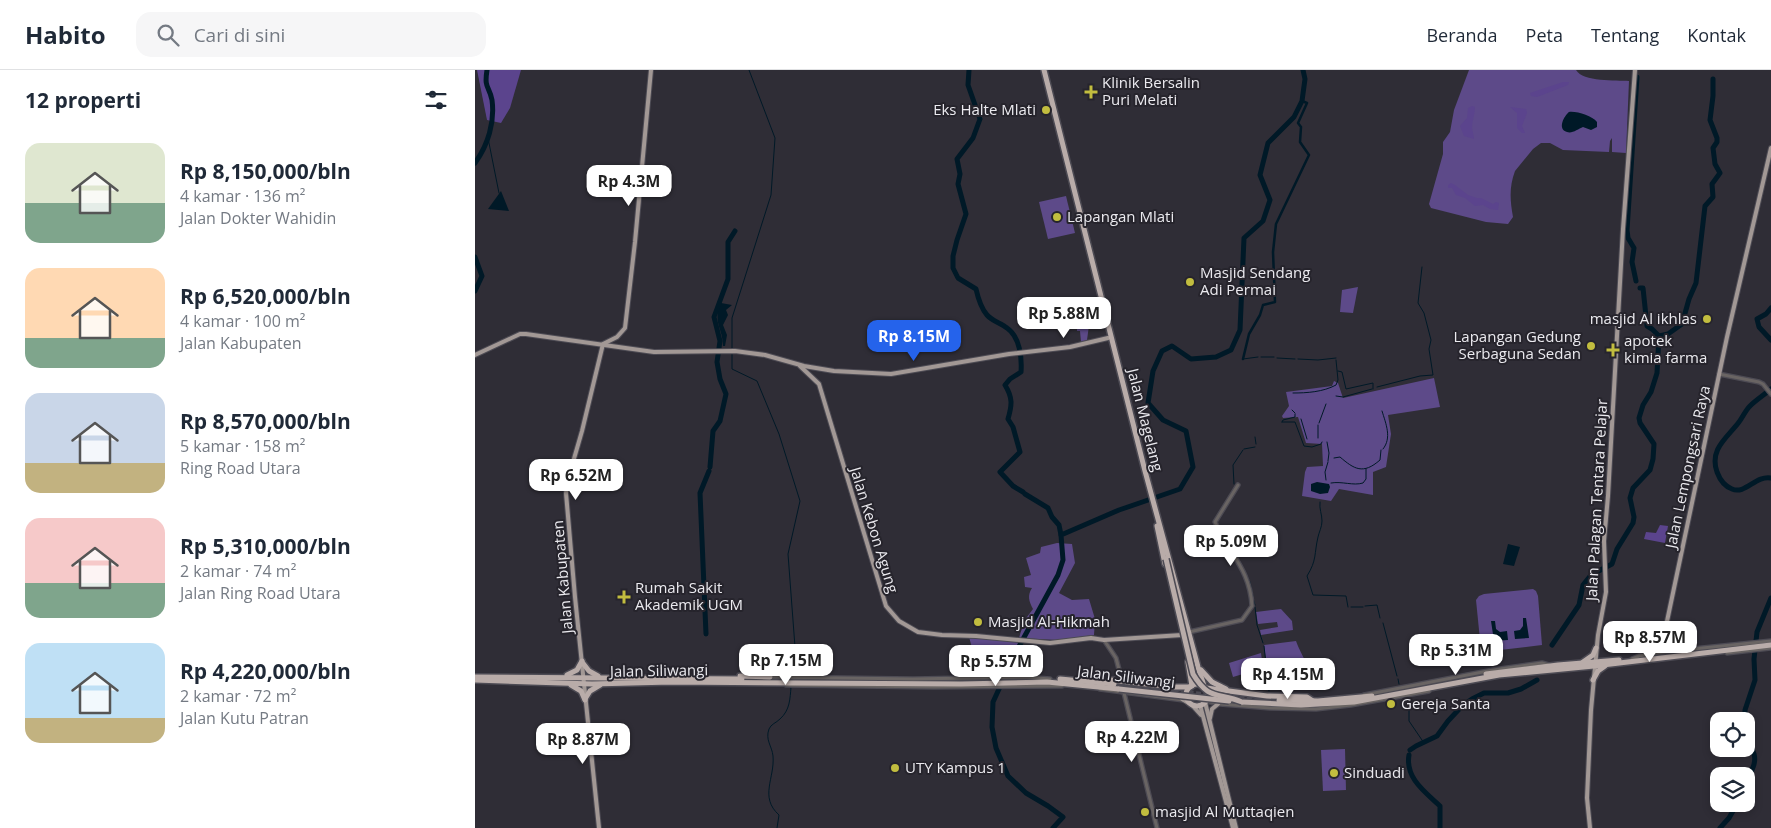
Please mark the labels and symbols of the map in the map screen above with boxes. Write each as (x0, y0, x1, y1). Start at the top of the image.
place label: Klinik Bersalin Puri Melati (1102, 72, 1200, 109)
marker: Klinik Bersalin Puri Melati (1084, 85, 1098, 99)
place label: Eks Halte Mlati (933, 99, 1036, 119)
marker: Eks Halte Mlati (1040, 104, 1052, 116)
pin: Rp 4.3M (583, 164, 675, 207)
place label: Lapangan Mlati (1067, 206, 1174, 226)
marker: Lapangan Mlati (1051, 211, 1063, 223)
place label: Masjid Sendang Adi Permai (1200, 262, 1310, 299)
marker: Masjid Sendang Adi Permai (1184, 276, 1196, 288)
pin: Rp 5.88M (1012, 296, 1116, 339)
place label: masjid Al ikhlas (1590, 308, 1697, 328)
marker: masjid Al ikhlas (1701, 313, 1713, 325)
pin: Rp 8.15M (862, 320, 966, 362)
place label: Lapangan Gedung Serbaguna Sedan (1454, 326, 1581, 363)
place label: apotek kimia farma (1624, 330, 1707, 367)
marker: Lapangan Gedung Serbaguna Sedan (1585, 340, 1597, 352)
marker: apotek kimia farma (1606, 343, 1620, 357)
street label: Jalan Magelang (1123, 364, 1168, 473)
street label: Jalan Lempongsari Raya (1660, 384, 1714, 552)
street label: Jalan Palagan Tentara Pelajar (1581, 398, 1611, 604)
pin: Rp 6.52M (524, 458, 628, 501)
street label: Jalan Kebon Agung (846, 462, 904, 595)
street label: Jalan Kabupaten (547, 519, 577, 637)
pin: Rp 5.09M (1179, 524, 1283, 567)
place label: Rumah Sakit Akademik UGM (635, 577, 743, 614)
marker: Rumah Sakit Akademik UGM (617, 590, 631, 604)
place label: Masjid Al-Hikmah (988, 611, 1110, 631)
marker: Masjid Al-Hikmah (972, 616, 984, 628)
pin: Rp 8.57M (1598, 620, 1702, 663)
pin: Rp 5.31M (1404, 634, 1508, 676)
pin: Rp 7.15M (734, 644, 838, 686)
pin: Rp 5.57M (944, 644, 1048, 687)
pin: Rp 4.15M (1236, 658, 1340, 700)
street label: Jalan Siliwangi (608, 659, 708, 681)
street label: Jalan Siliwangi (1074, 660, 1176, 692)
place label: Gereja Santa (1401, 693, 1490, 713)
marker: Gereja Santa (1385, 698, 1397, 710)
pin: Rp 4.22M (1080, 720, 1184, 763)
pin: Rp 8.87M (531, 722, 635, 765)
place label: UTY Kampus 1 (905, 757, 1006, 777)
marker: UTY Kampus 1 (889, 762, 901, 774)
place label: Sinduadi (1344, 762, 1405, 782)
marker: Sinduadi (1328, 767, 1340, 779)
place label: masjid Al Muttaqien (1155, 801, 1295, 821)
marker: masjid Al Muttaqien (1139, 806, 1151, 818)

